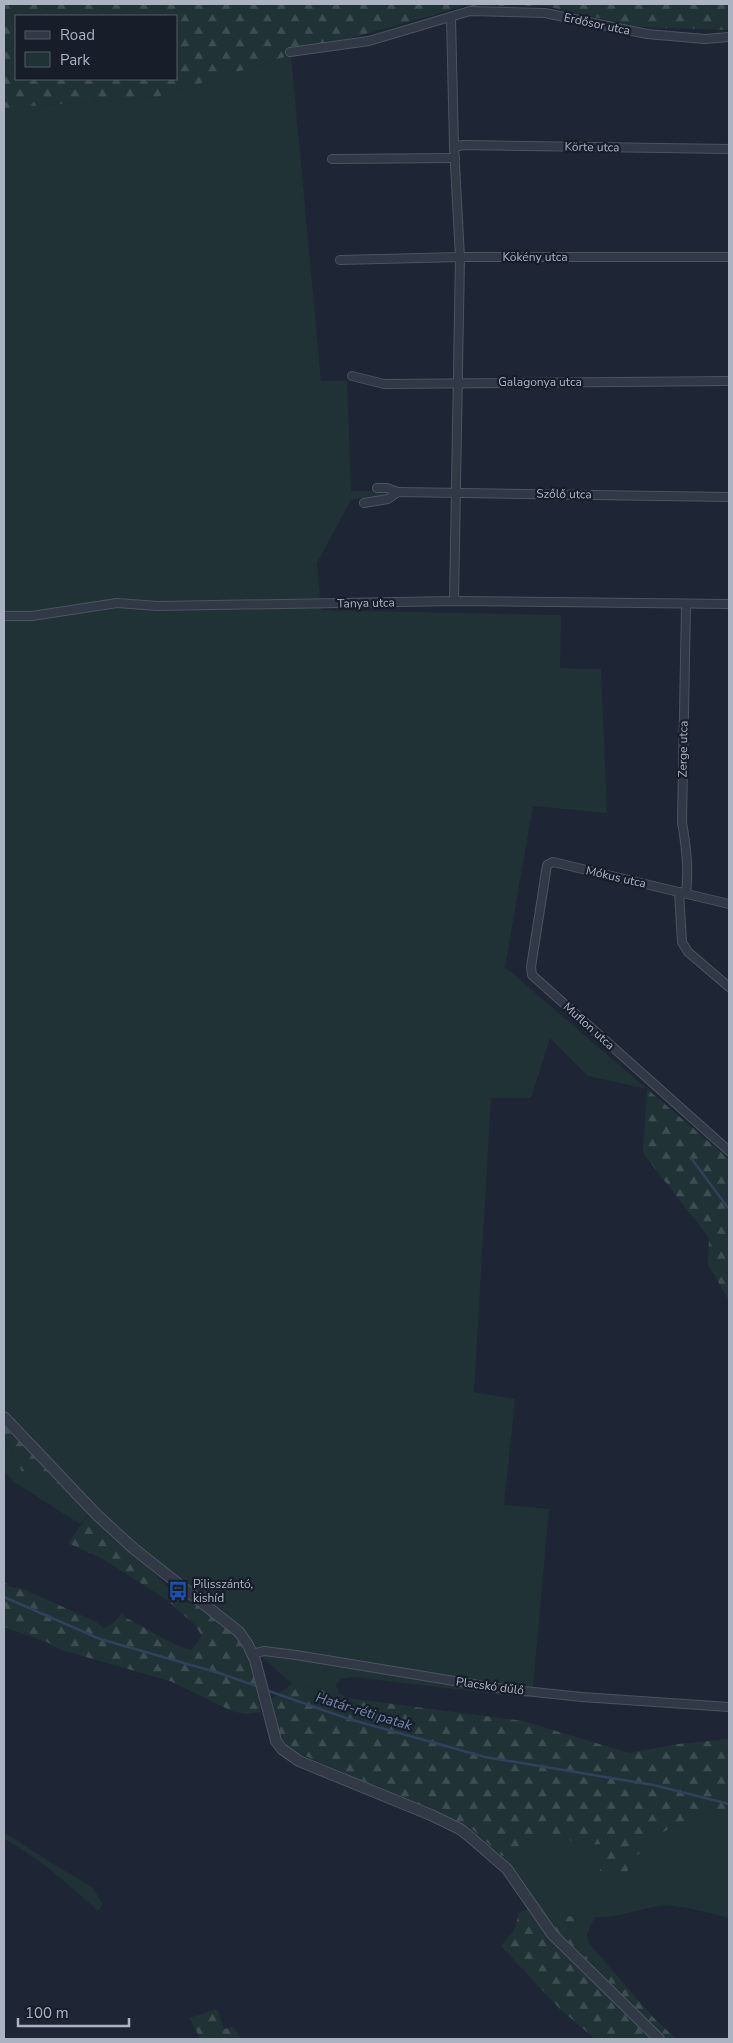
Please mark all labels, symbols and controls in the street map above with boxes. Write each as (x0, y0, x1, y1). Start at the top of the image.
street label: Erdősor utca (562, 9, 632, 39)
legend (15, 15, 178, 80)
text: Road (60, 25, 95, 45)
text: Park (60, 50, 90, 70)
street label: Körte utca (564, 139, 620, 155)
street label: Kökény utca (502, 249, 568, 265)
street label: Galagonya utca (498, 374, 582, 390)
street label: Szőlő utca (536, 486, 592, 502)
street label: Tanya utca (337, 594, 395, 612)
street label: Zerge utca (675, 720, 691, 778)
street label: Mókus utca (584, 862, 648, 892)
street label: Muflon utca (560, 999, 618, 1053)
place label: Pilisszántó, kishíd (193, 1576, 253, 1606)
bus stop icon: Pilisszántó, kishíd (167, 1580, 189, 1602)
street label: Placskó dűlő (455, 1673, 525, 1699)
water label: Határ-réti patak (313, 1688, 415, 1735)
scale bar (18, 1996, 129, 2028)
text: 100 m (25, 2003, 69, 2023)

